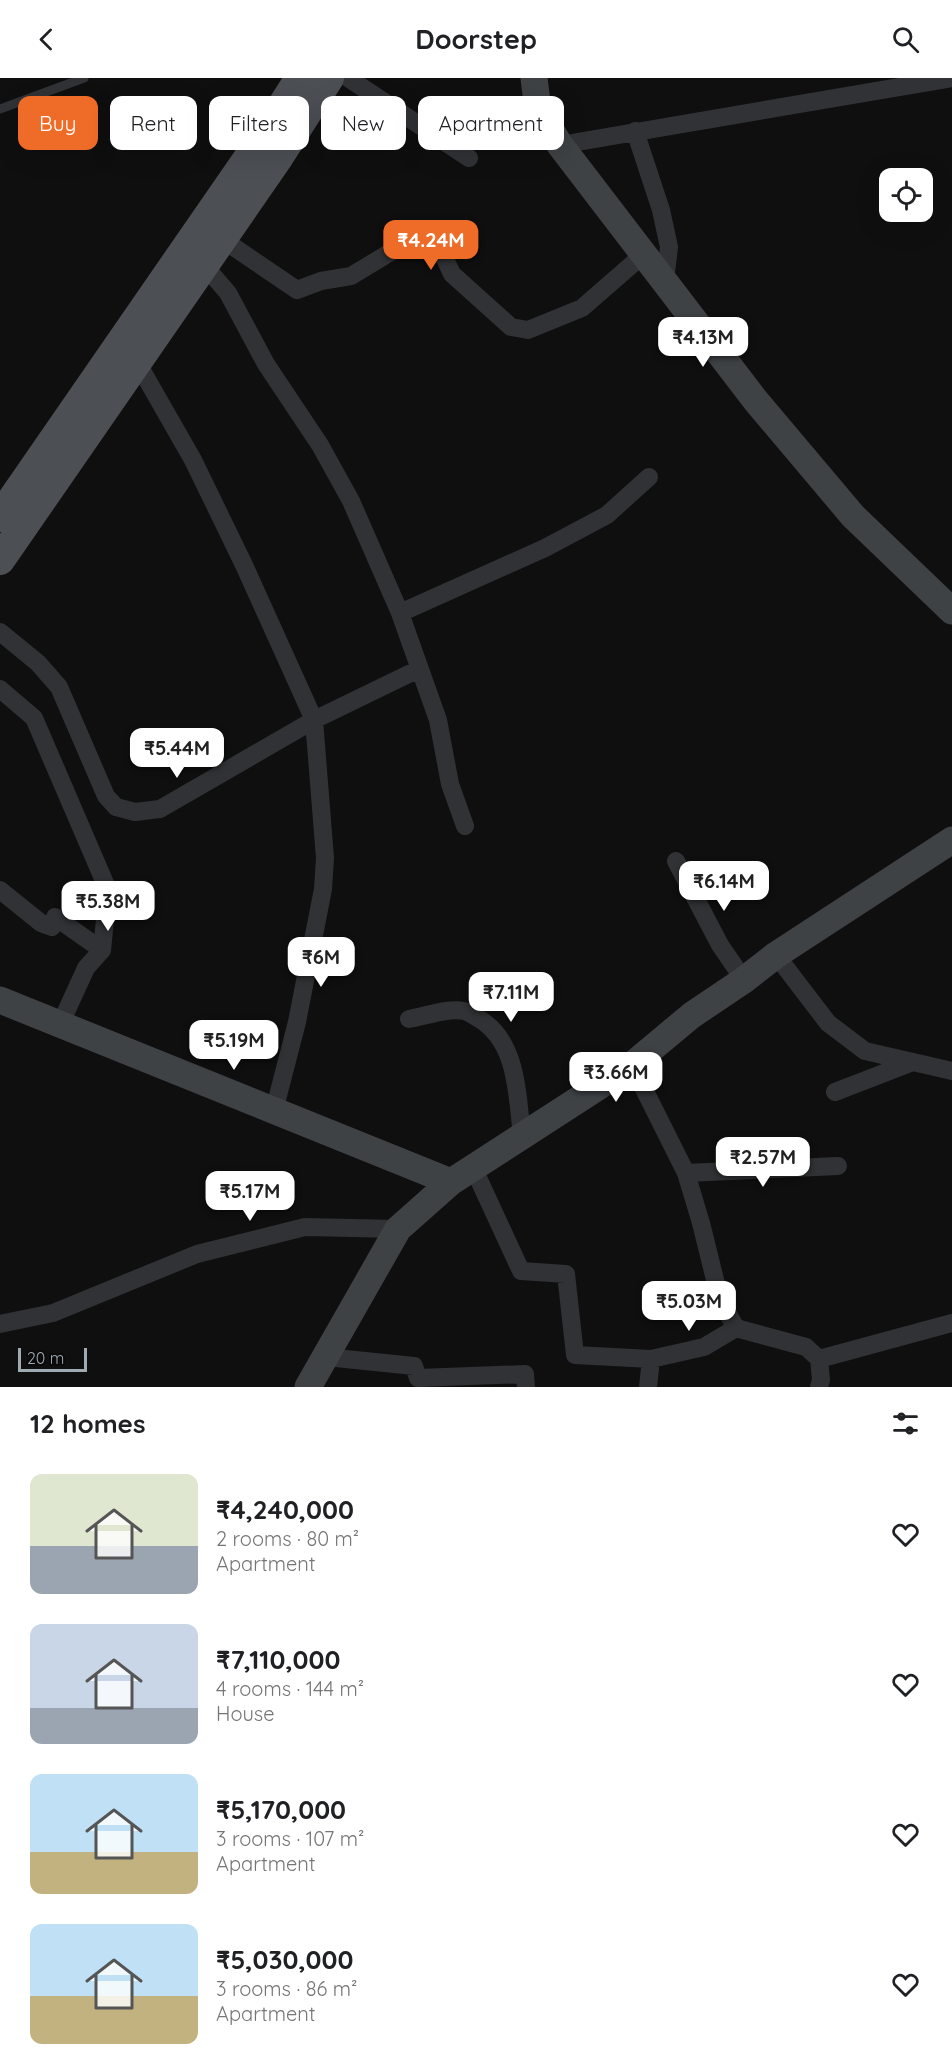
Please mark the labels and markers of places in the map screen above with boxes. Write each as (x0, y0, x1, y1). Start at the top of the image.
pin: ₹4.24M (382, 220, 480, 271)
pin: ₹4.13M (654, 317, 752, 368)
pin: ₹5.44M (128, 728, 226, 779)
pin: ₹6.14M (675, 861, 773, 912)
pin: ₹5.38M (59, 881, 157, 932)
pin: ₹6M (292, 937, 350, 988)
pin: ₹7.11M (462, 972, 560, 1023)
pin: ₹5.19M (185, 1020, 283, 1071)
pin: ₹3.66M (567, 1052, 665, 1103)
pin: ₹2.57M (714, 1137, 812, 1188)
pin: ₹5.17M (201, 1171, 299, 1222)
pin: ₹5.03M (640, 1281, 738, 1332)

